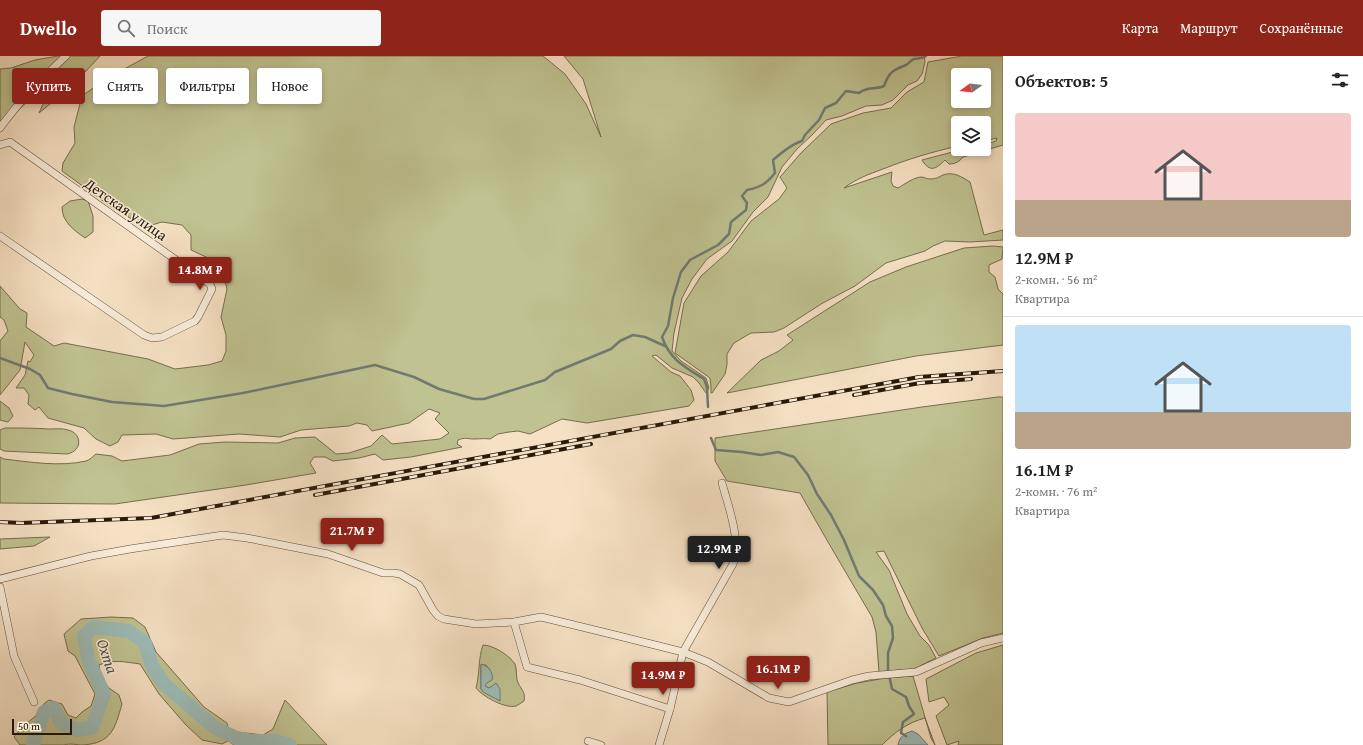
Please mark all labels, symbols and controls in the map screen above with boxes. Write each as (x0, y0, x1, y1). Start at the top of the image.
search box (101, 10, 381, 46)
text: Dwello (20, 14, 77, 42)
icon: search (115, 17, 137, 39)
text: Поиск (147, 18, 188, 39)
text: Карта (1122, 18, 1158, 38)
text: Маршрут (1180, 18, 1238, 38)
text: Сохранённые (1260, 18, 1343, 38)
chip: Купить (12, 68, 85, 104)
chip: Снять (93, 68, 158, 104)
chip: Фильтры (166, 68, 249, 104)
chip: Новое (257, 68, 322, 104)
north arrow (951, 68, 991, 108)
map controls (951, 68, 991, 156)
text: Объектов: 5 (1015, 68, 1108, 93)
icon: filters (1329, 69, 1351, 91)
button: layers (951, 116, 991, 156)
icon: home (1147, 139, 1219, 211)
street label: Детская улица (79, 172, 172, 246)
text: 12.9M ₽ (1015, 245, 1073, 270)
pin: 14.8M ₽ (163, 257, 237, 291)
text: 14.8M ₽ (178, 260, 222, 279)
text: 2-комн. · 56 m² (1015, 270, 1097, 289)
text: Квартира (1015, 289, 1070, 308)
icon: home (1147, 351, 1219, 423)
text: 16.1M ₽ (1015, 457, 1073, 482)
text: 2-комн. · 76 m² (1015, 482, 1097, 501)
text: Квартира (1015, 501, 1070, 520)
pin: 21.7M ₽ (315, 518, 389, 552)
text: 21.7M ₽ (330, 521, 374, 540)
pin: 12.9M ₽ (682, 536, 756, 570)
text: 12.9M ₽ (697, 539, 741, 558)
water label: Охта (91, 636, 125, 677)
pin: 16.1M ₽ (741, 656, 815, 690)
text: 16.1M ₽ (756, 659, 800, 678)
pin: 14.9M ₽ (626, 662, 700, 696)
text: 14.9M ₽ (641, 665, 685, 684)
scale bar (12, 717, 72, 736)
text: 50 m (18, 718, 40, 734)

